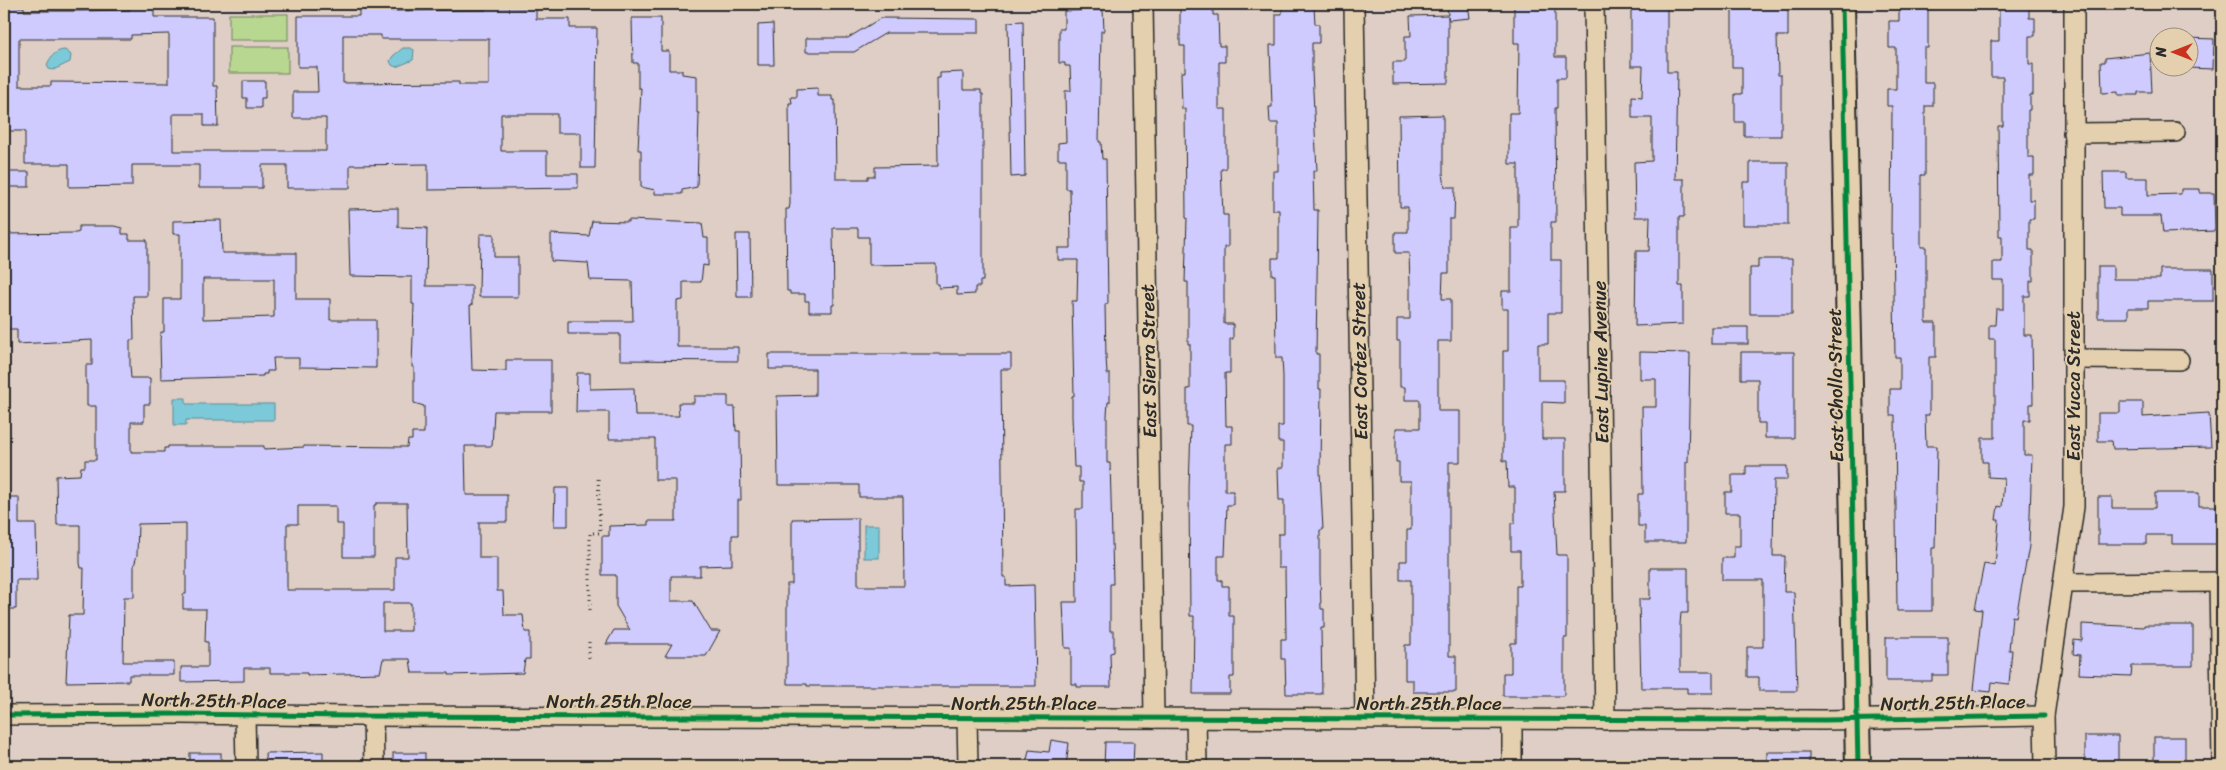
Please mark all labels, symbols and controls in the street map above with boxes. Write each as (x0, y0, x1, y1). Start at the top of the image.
north arrow (2148, 28, 2198, 78)
text: N (2149, 47, 2174, 58)
street label: East Lupine Avenue (1583, 280, 1618, 444)
street label: East Cortez Street (1342, 282, 1377, 440)
street label: East Sierra Street (1131, 284, 1166, 438)
street label: East Cholla Street (1818, 308, 1853, 462)
street label: East Yucca Street (2057, 311, 2090, 461)
street label: North 25th Place (141, 683, 287, 718)
street label: North 25th Place (546, 685, 692, 718)
street label: North 25th Place (1880, 685, 2026, 720)
street label: North 25th Place (951, 687, 1097, 720)
street label: North 25th Place (1356, 687, 1502, 720)

